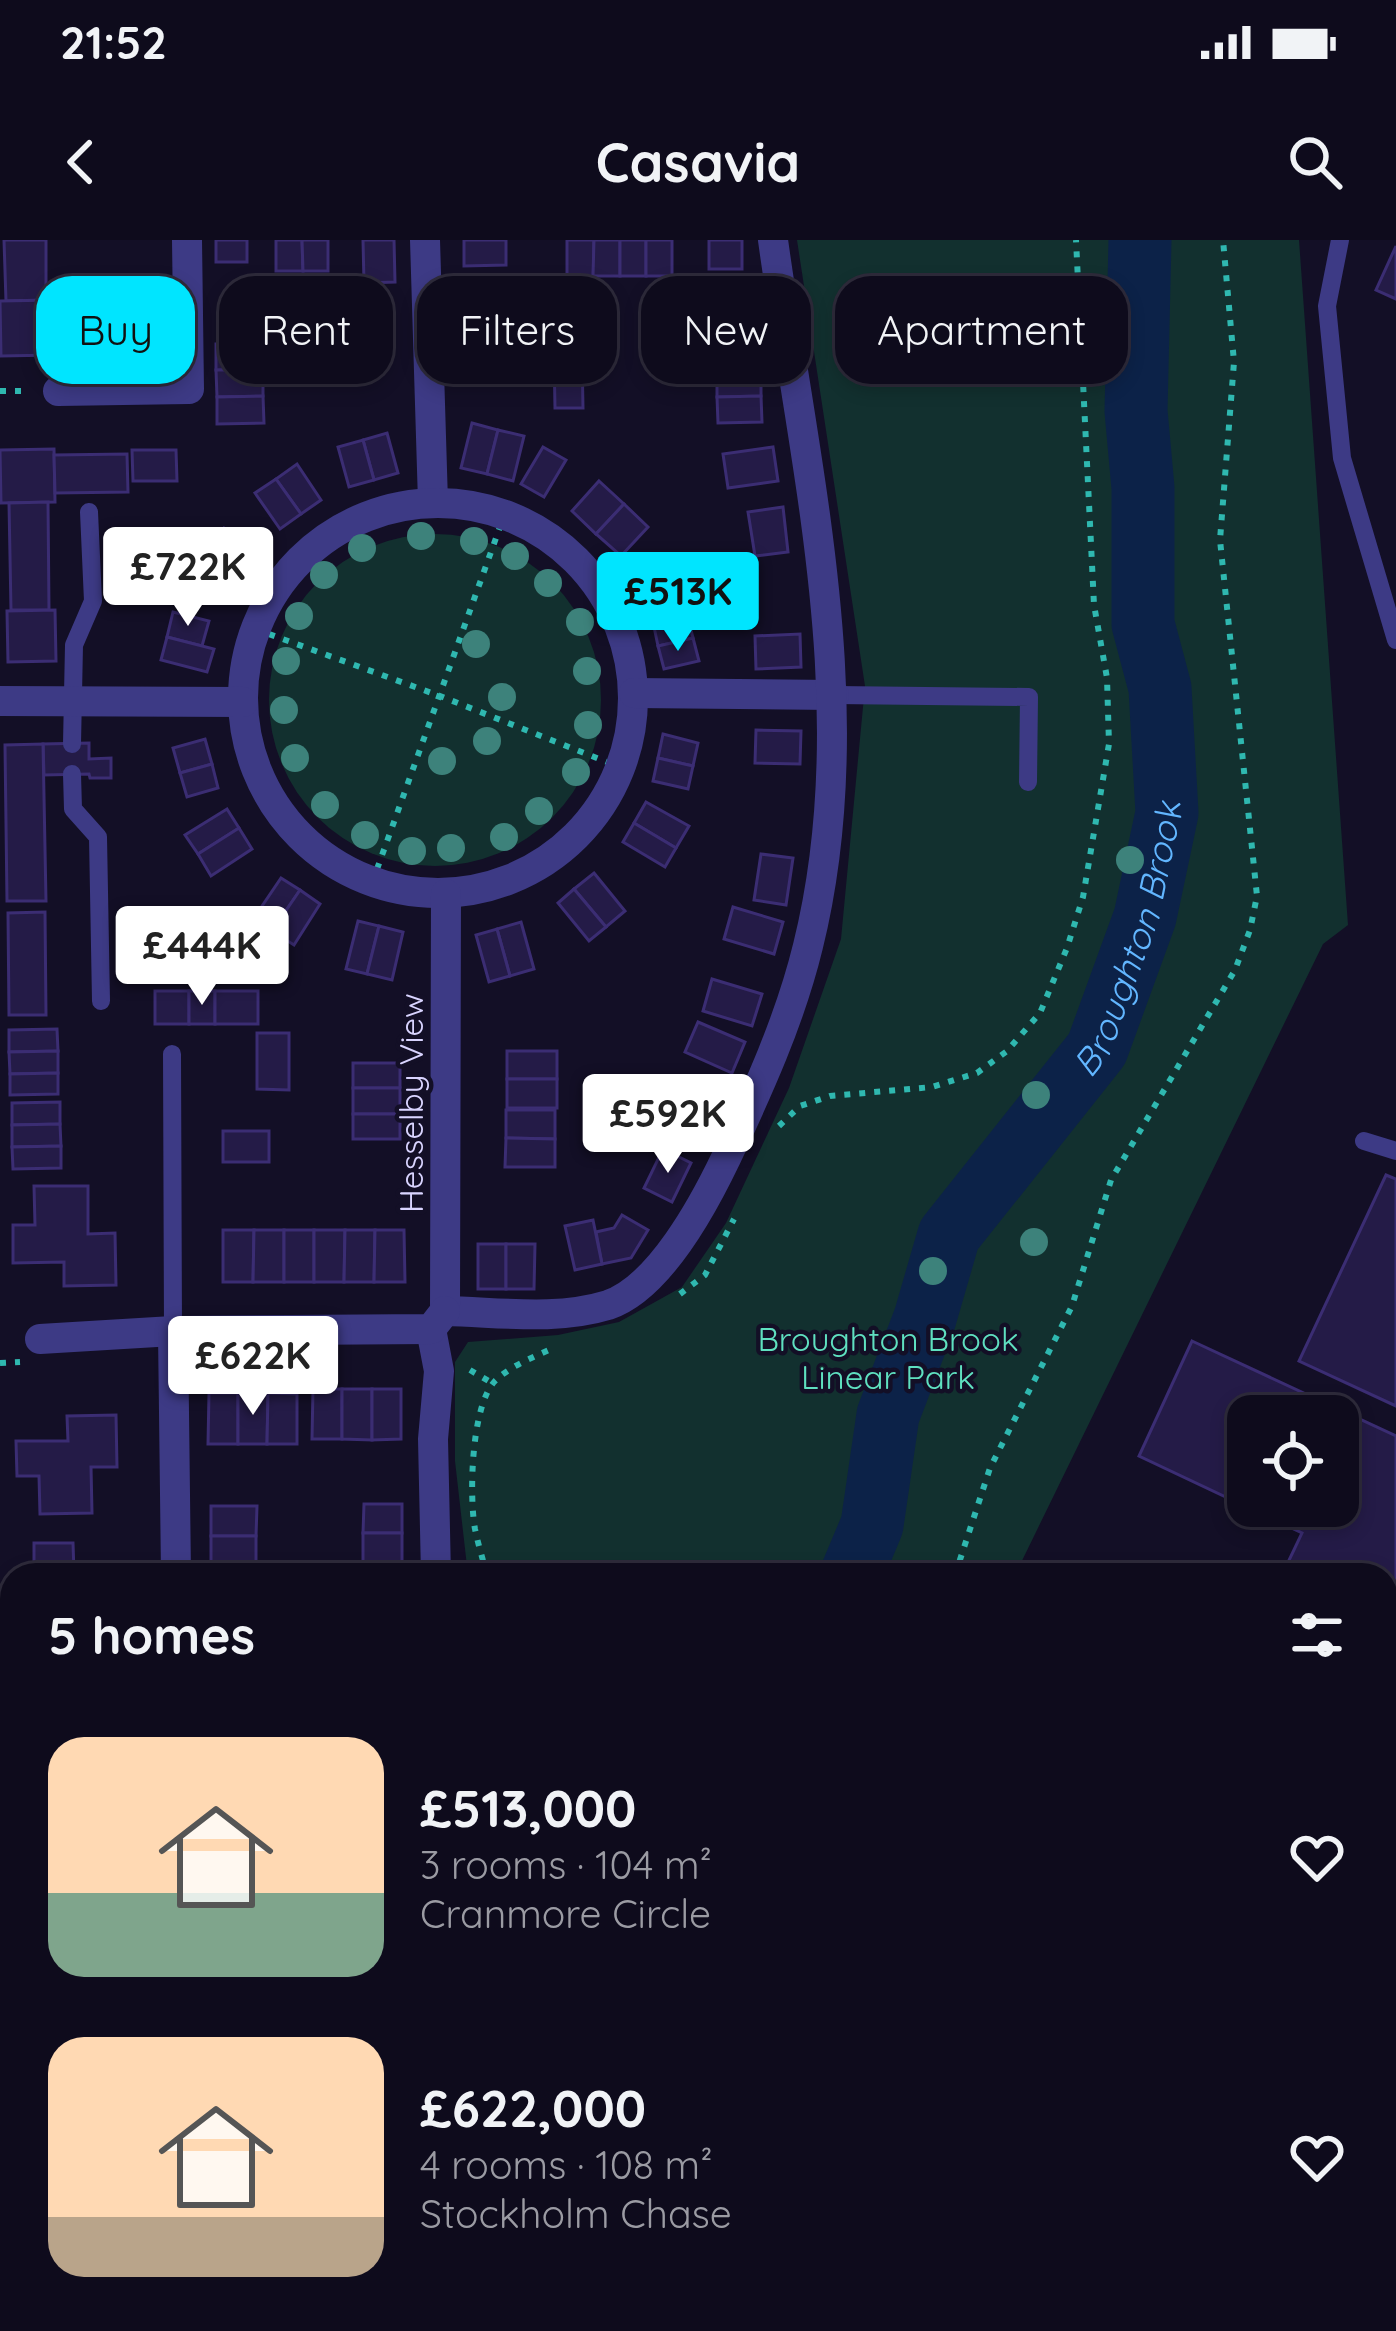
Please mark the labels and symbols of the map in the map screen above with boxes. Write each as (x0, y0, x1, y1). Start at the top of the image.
pin: £722K (104, 527, 272, 629)
pin: £513K (594, 552, 762, 654)
water label: Broughton Brook (1062, 799, 1190, 1085)
pin: £444K (118, 906, 286, 1008)
street label: Hesselby View (390, 993, 431, 1213)
pin: £592K (584, 1074, 752, 1176)
pin: £622K (169, 1316, 337, 1418)
park label: Broughton Brook Linear Park (757, 1318, 1019, 1397)

